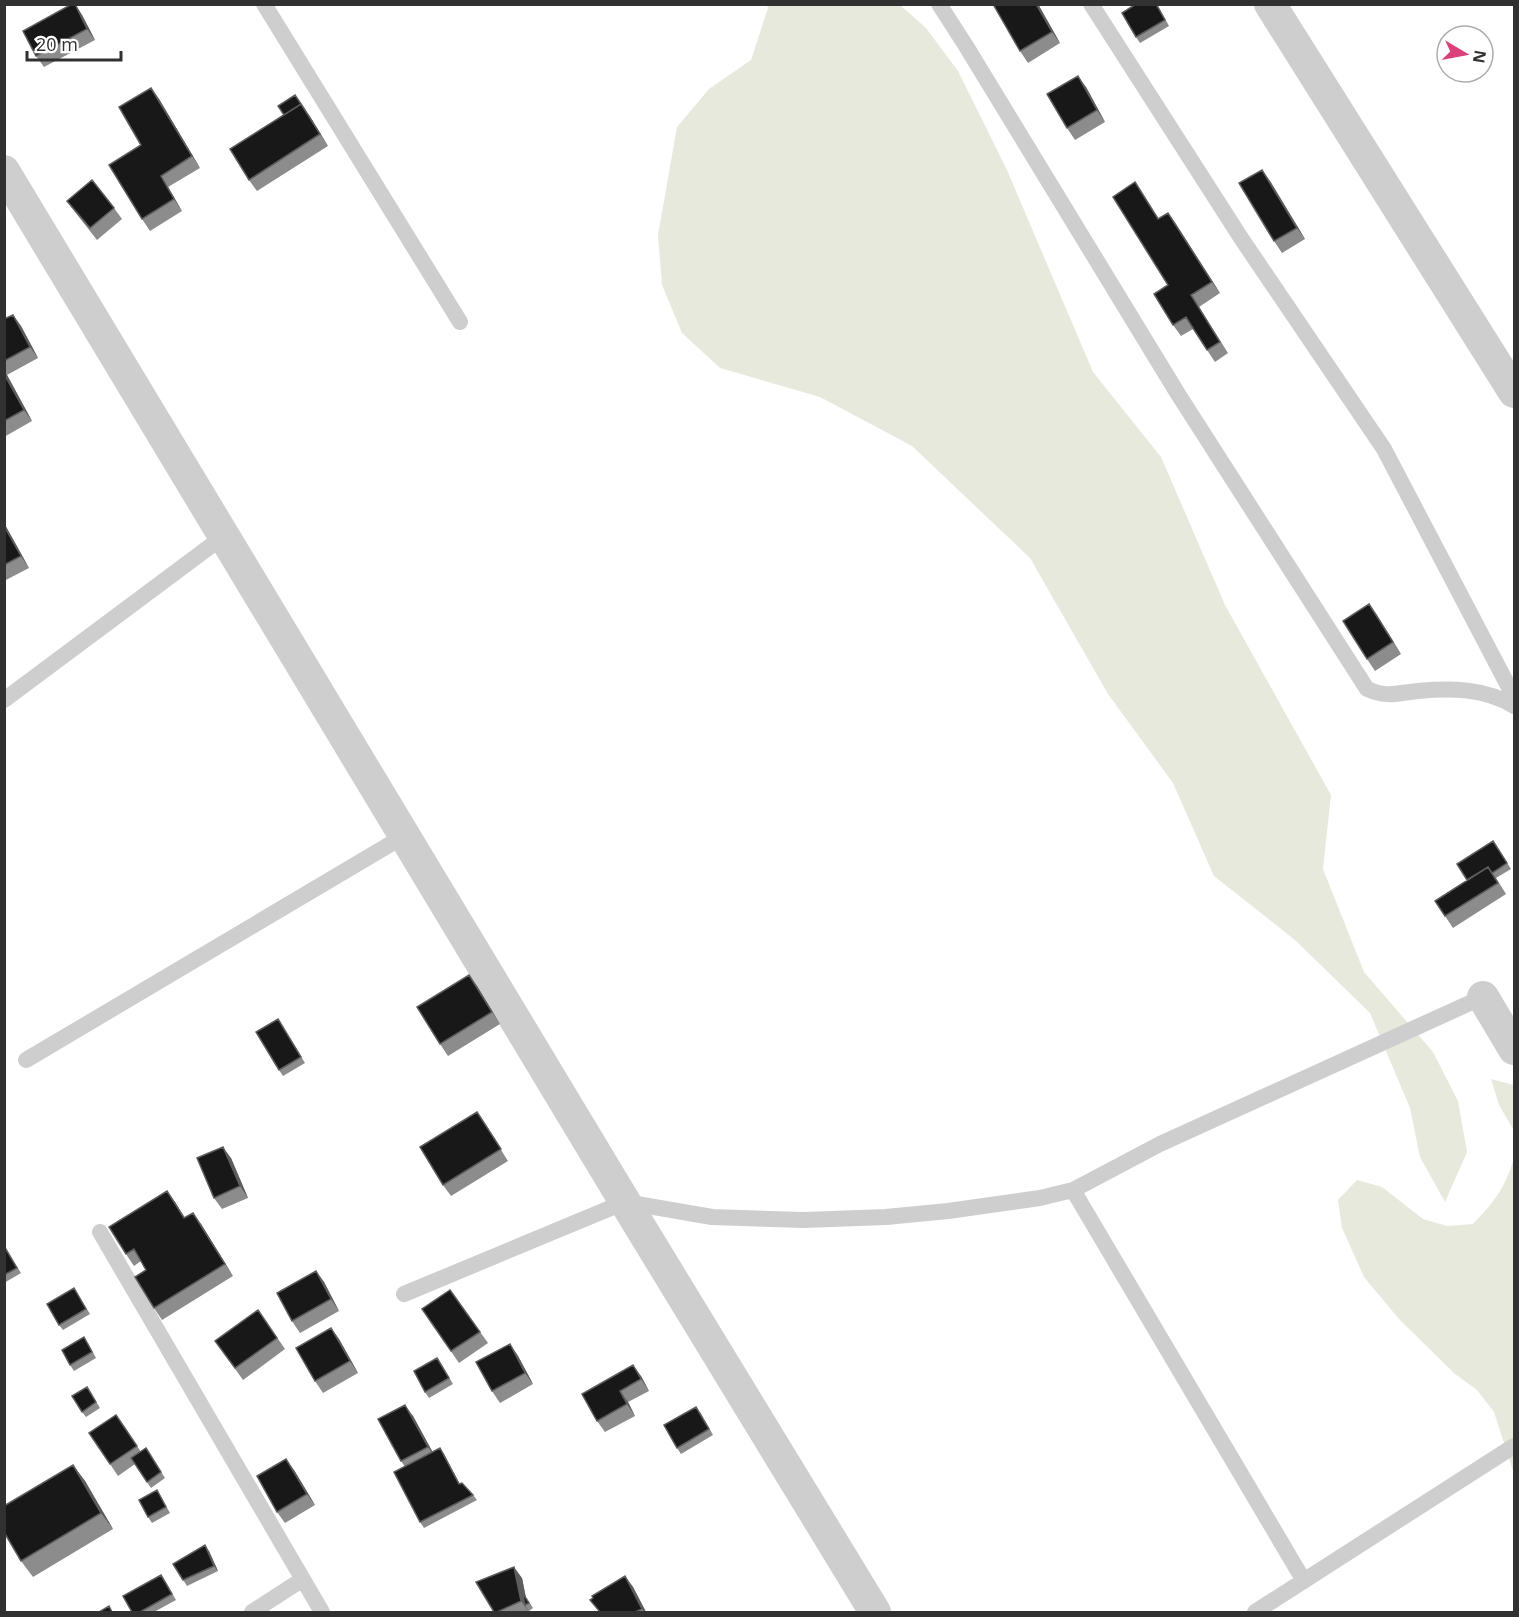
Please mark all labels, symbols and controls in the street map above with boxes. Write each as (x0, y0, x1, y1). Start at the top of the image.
scale bar (27, 24, 122, 62)
north arrow (1435, 24, 1495, 84)
text: 20 m (36, 32, 78, 56)
text: N (1468, 48, 1492, 65)

